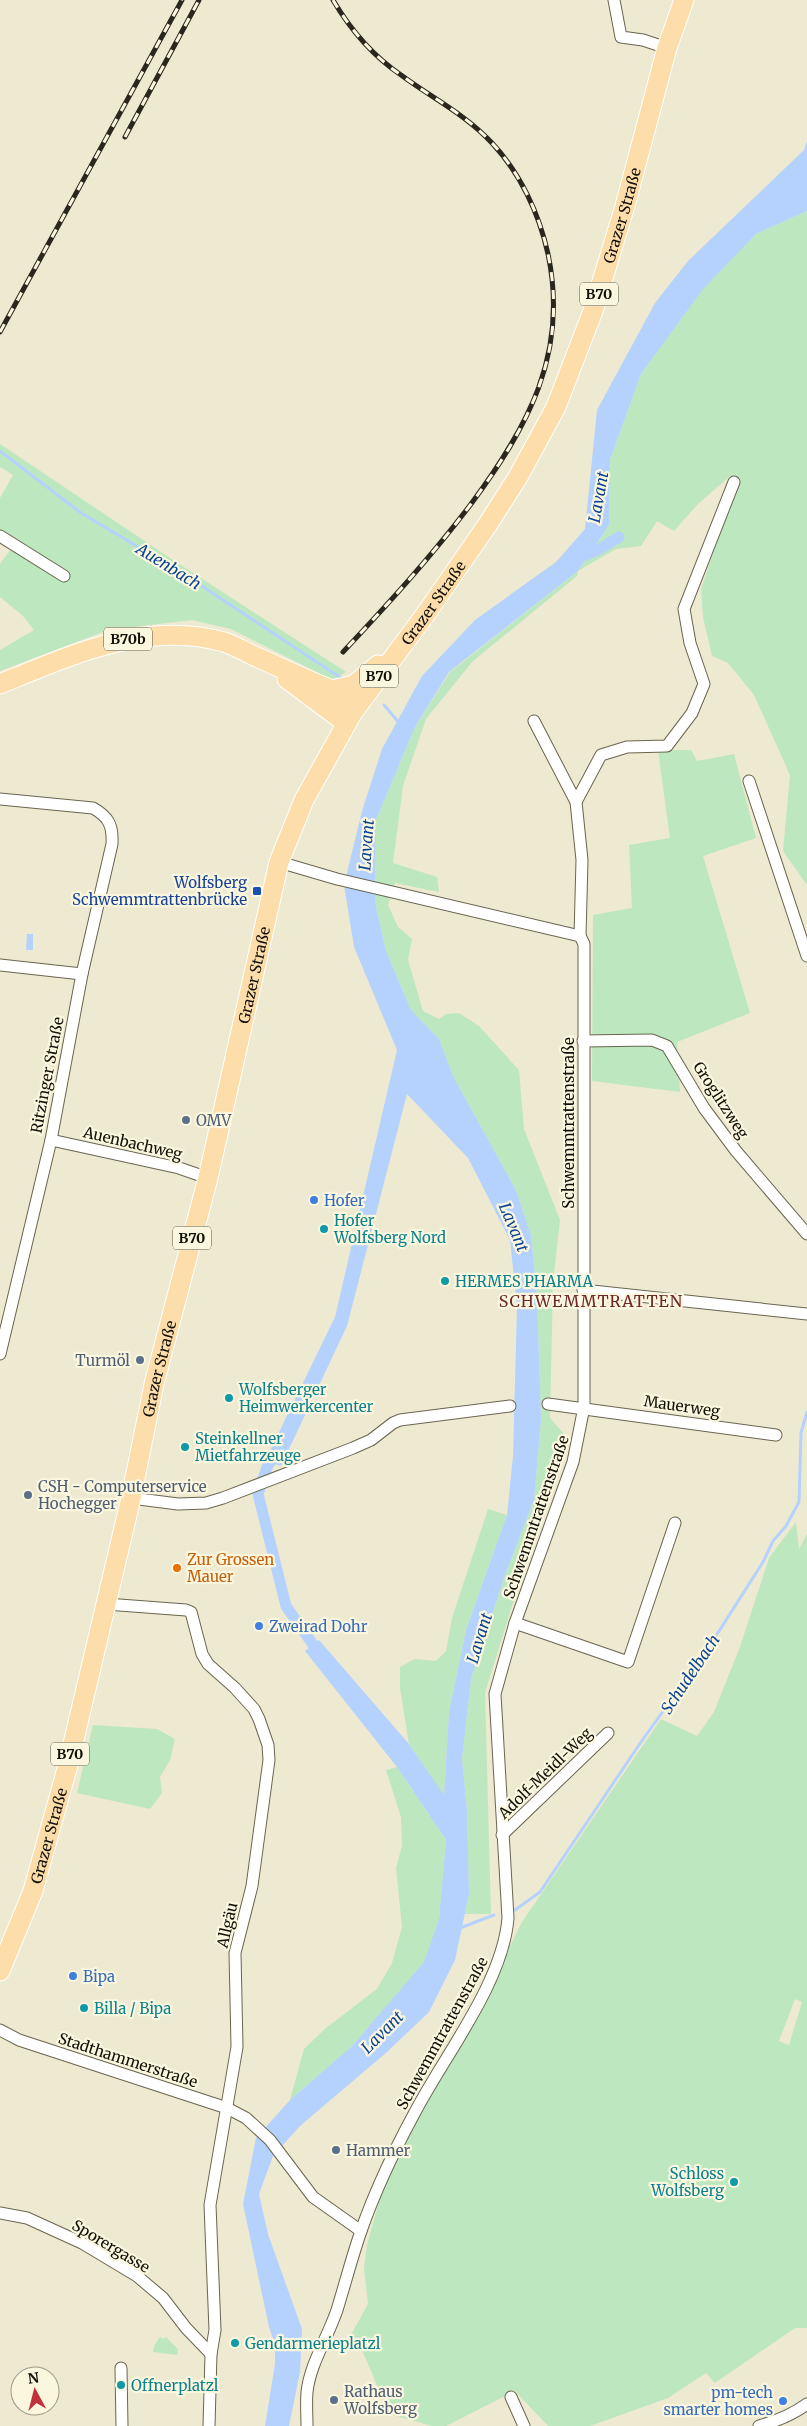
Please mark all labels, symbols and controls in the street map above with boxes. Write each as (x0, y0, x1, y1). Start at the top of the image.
street label: Grazer Straße (599, 165, 644, 265)
road number: B70 (580, 282, 618, 306)
water label: Lavant (584, 469, 612, 524)
water label: Auenbach (131, 537, 205, 594)
street label: Grazer Straße (397, 557, 469, 648)
road number: B70b (104, 628, 152, 650)
road number: B70 (360, 664, 398, 688)
water label: Lavant (354, 818, 378, 871)
place label: Wolfsberg Schwemmtrattenbrücke (72, 873, 247, 909)
marker: Wolfsberg Schwemmtrattenbrücke (251, 885, 263, 897)
street label: Grazer Straße (234, 925, 274, 1025)
street label: Ritzinger Straße (26, 1015, 68, 1135)
street label: Schwemmtrattenstraße (559, 1037, 578, 1209)
street label: Groglitzweg (689, 1058, 753, 1142)
place label: OMV (196, 1111, 232, 1130)
marker: OMV (180, 1114, 192, 1126)
street label: Auenbachweg (81, 1122, 184, 1164)
place label: Hofer (324, 1191, 365, 1210)
marker: Hofer (308, 1194, 320, 1206)
water label: Lavant (495, 1199, 533, 1255)
place label: Hofer Wolfsberg Nord (333, 1211, 446, 1247)
marker: Hofer Wolfsberg Nord (318, 1223, 330, 1235)
road number: B70 (173, 1226, 211, 1250)
place label: HERMES PHARMA (455, 1272, 593, 1291)
marker: HERMES PHARMA (439, 1275, 451, 1287)
district label: SCHWEMMTRATTEN (499, 1291, 683, 1311)
street label: Grazer Straße (138, 1318, 180, 1419)
place label: Turmöl (75, 1351, 130, 1370)
marker: Turmöl (134, 1354, 146, 1366)
place label: Wolfsberger Heimwerkercenter (238, 1380, 374, 1416)
street label: Mauerweg (643, 1391, 721, 1421)
marker: Wolfsberger Heimwerkercenter (223, 1392, 235, 1404)
place label: Steinkellner Mietfahrzeuge (195, 1429, 301, 1465)
street label: Schwemmtrattenstraße (499, 1433, 573, 1601)
marker: Steinkellner Mietfahrzeuge (179, 1441, 191, 1453)
place label: CSH - Computerservice Hochegger (38, 1477, 207, 1513)
marker: CSH - Computerservice Hochegger (22, 1489, 34, 1501)
place label: Zur Grossen Mauer (187, 1550, 274, 1586)
marker: Zur Grossen Mauer (171, 1562, 183, 1574)
water label: Lavant (462, 1610, 496, 1666)
place label: Zweirad Dohr (269, 1617, 368, 1636)
marker: Zweirad Dohr (253, 1620, 265, 1632)
water label: Schudelbach (656, 1631, 724, 1717)
street label: Adolf-Meidl-Weg (493, 1723, 596, 1823)
road number: B70 (51, 1742, 89, 1766)
street label: Grazer Straße (26, 1785, 71, 1886)
street label: Allgäu (212, 1900, 241, 1951)
street label: Schwemmtrattenstraße (392, 1953, 492, 2113)
place label: Bipa (83, 1967, 115, 1986)
marker: Bipa (67, 1970, 79, 1982)
place label: Billa / Bipa (94, 1999, 171, 2018)
marker: Billa / Bipa (78, 2002, 90, 2014)
water label: Lavant (357, 2006, 408, 2057)
street label: Stadthammerstraße (56, 2028, 200, 2092)
place label: Hammer (346, 2141, 411, 2160)
marker: Hammer (330, 2144, 342, 2156)
place label: Schloss Wolfsberg (650, 2164, 724, 2200)
marker: Schloss Wolfsberg (728, 2176, 740, 2188)
street label: Sporergasse (69, 2215, 153, 2277)
place label: Gendarmerieplatzl (245, 2334, 381, 2353)
marker: Gendarmerieplatzl (229, 2337, 241, 2349)
north arrow (10, 2366, 60, 2416)
text: N (27, 2368, 40, 2388)
place label: Offnerplatzl (131, 2376, 219, 2395)
marker: Offnerplatzl (115, 2379, 127, 2391)
place label: Rathaus Wolfsberg (343, 2382, 417, 2418)
place label: pm-tech smarter homes (664, 2383, 773, 2419)
marker: Rathaus Wolfsberg (328, 2394, 340, 2406)
marker: pm-tech smarter homes (777, 2395, 789, 2407)

